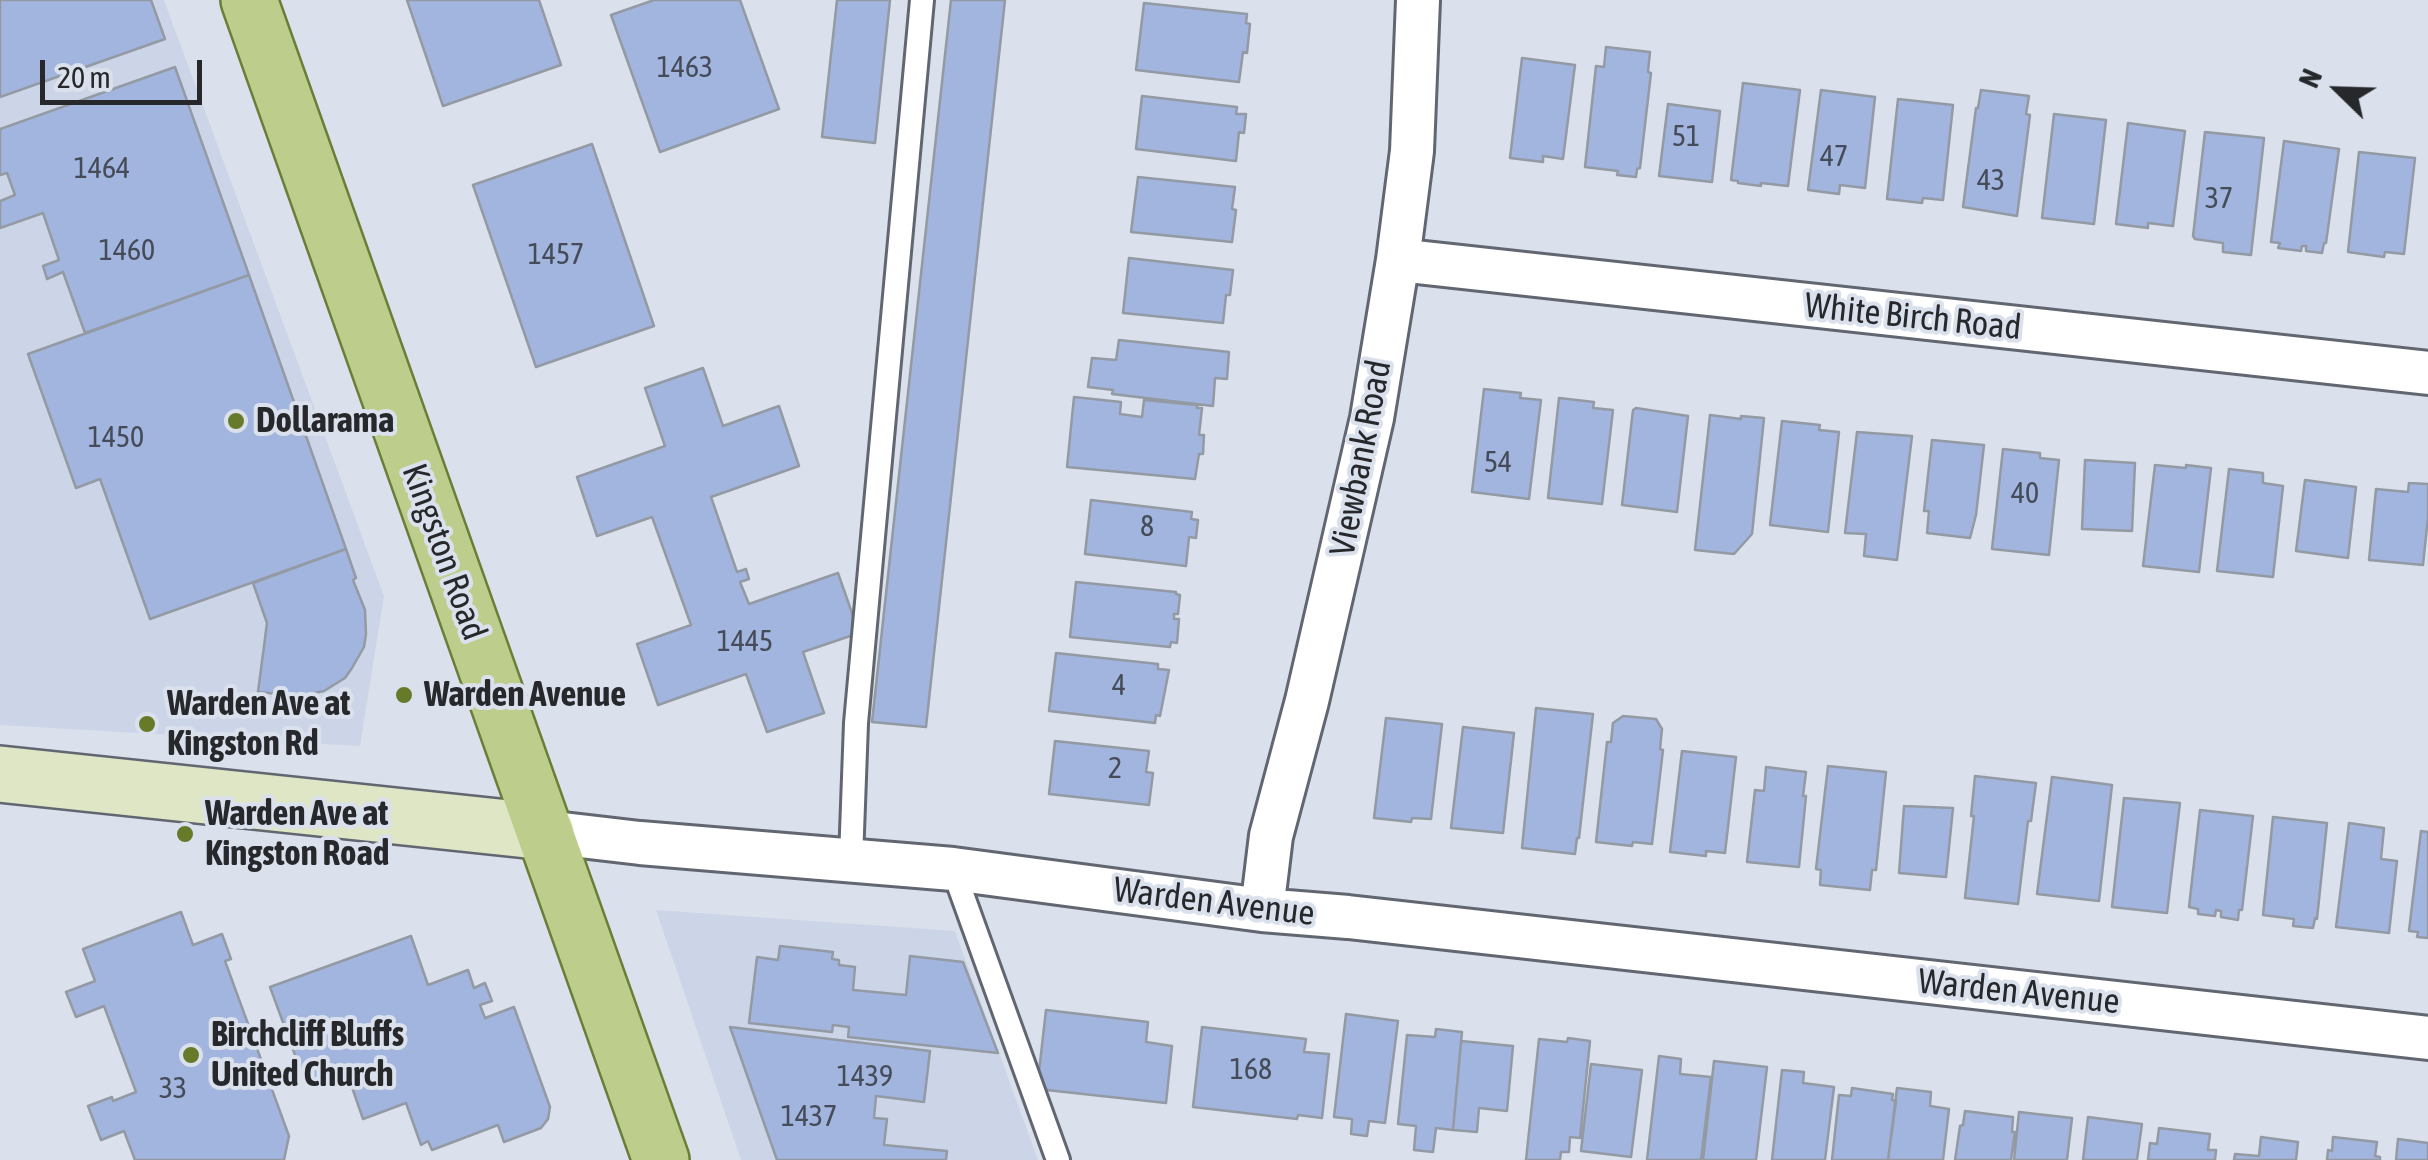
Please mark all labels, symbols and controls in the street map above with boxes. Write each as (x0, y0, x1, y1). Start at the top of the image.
scale bar (45, 40, 208, 102)
north arrow (2288, 40, 2388, 140)
house number: 1463 (657, 50, 713, 86)
text: 20 m (57, 60, 111, 94)
text: N (2292, 64, 2328, 92)
house number: 51 (1672, 119, 1700, 155)
house number: 47 (1820, 139, 1848, 175)
house number: 1464 (74, 151, 130, 187)
house number: 43 (1977, 163, 2005, 199)
house number: 37 (2205, 181, 2233, 217)
house number: 1460 (99, 233, 155, 269)
house number: 1457 (528, 237, 584, 273)
street label: White Birch Road (1803, 285, 2023, 349)
street label: Viewbank Road (1321, 357, 1401, 559)
place label: Dollarama (256, 400, 394, 442)
marker: Dollarama (225, 410, 247, 432)
house number: 1450 (88, 420, 144, 456)
house number: 54 (1484, 445, 1512, 481)
street label: Kingston Road (393, 458, 495, 646)
house number: 40 (2011, 476, 2039, 512)
house number: 8 (1140, 509, 1154, 545)
house number: 1445 (717, 624, 773, 660)
house number: 4 (1112, 668, 1126, 704)
place label: Warden Avenue (424, 674, 626, 716)
place label: Warden Ave at Kingston Rd (167, 683, 350, 765)
marker: Warden Avenue (393, 684, 415, 706)
marker: Warden Ave at Kingston Rd (136, 713, 158, 735)
house number: 2 (1108, 751, 1122, 787)
place label: Warden Ave at Kingston Road (205, 793, 389, 875)
marker: Warden Ave at Kingston Road (174, 823, 196, 845)
street label: Warden Avenue (1111, 869, 1317, 935)
street label: Warden Avenue (1916, 961, 2122, 1023)
place label: Birchcliff Bluffs United Church (211, 1014, 404, 1096)
marker: Birchcliff Bluffs United Church (180, 1044, 202, 1066)
house number: 168 (1230, 1052, 1272, 1088)
house number: 1439 (837, 1059, 893, 1095)
house number: 33 (159, 1071, 187, 1107)
house number: 1437 (781, 1099, 837, 1135)

